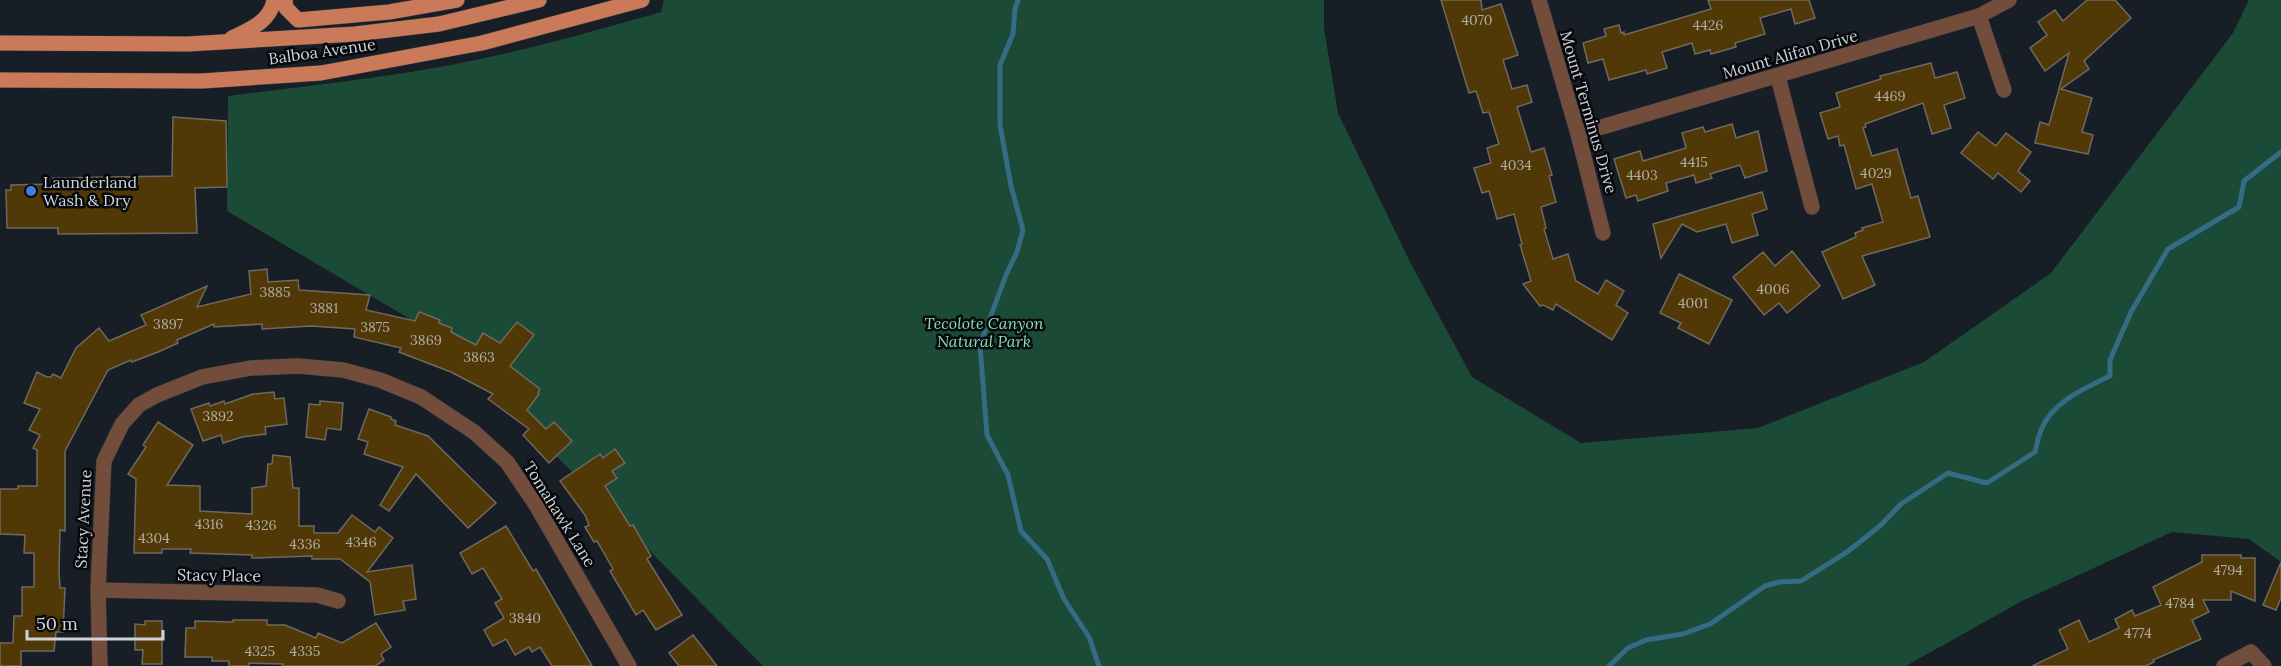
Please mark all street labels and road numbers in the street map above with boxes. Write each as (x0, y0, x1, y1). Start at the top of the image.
street label: Mount Alifan Drive (1720, 25, 1860, 83)
street label: Mount Terminus Drive (1556, 28, 1622, 196)
street label: Balboa Avenue (267, 34, 377, 68)
street label: Tomahawk Lane (520, 457, 601, 571)
street label: Stacy Avenue (70, 469, 96, 569)
street label: Stacy Place (177, 564, 261, 586)

